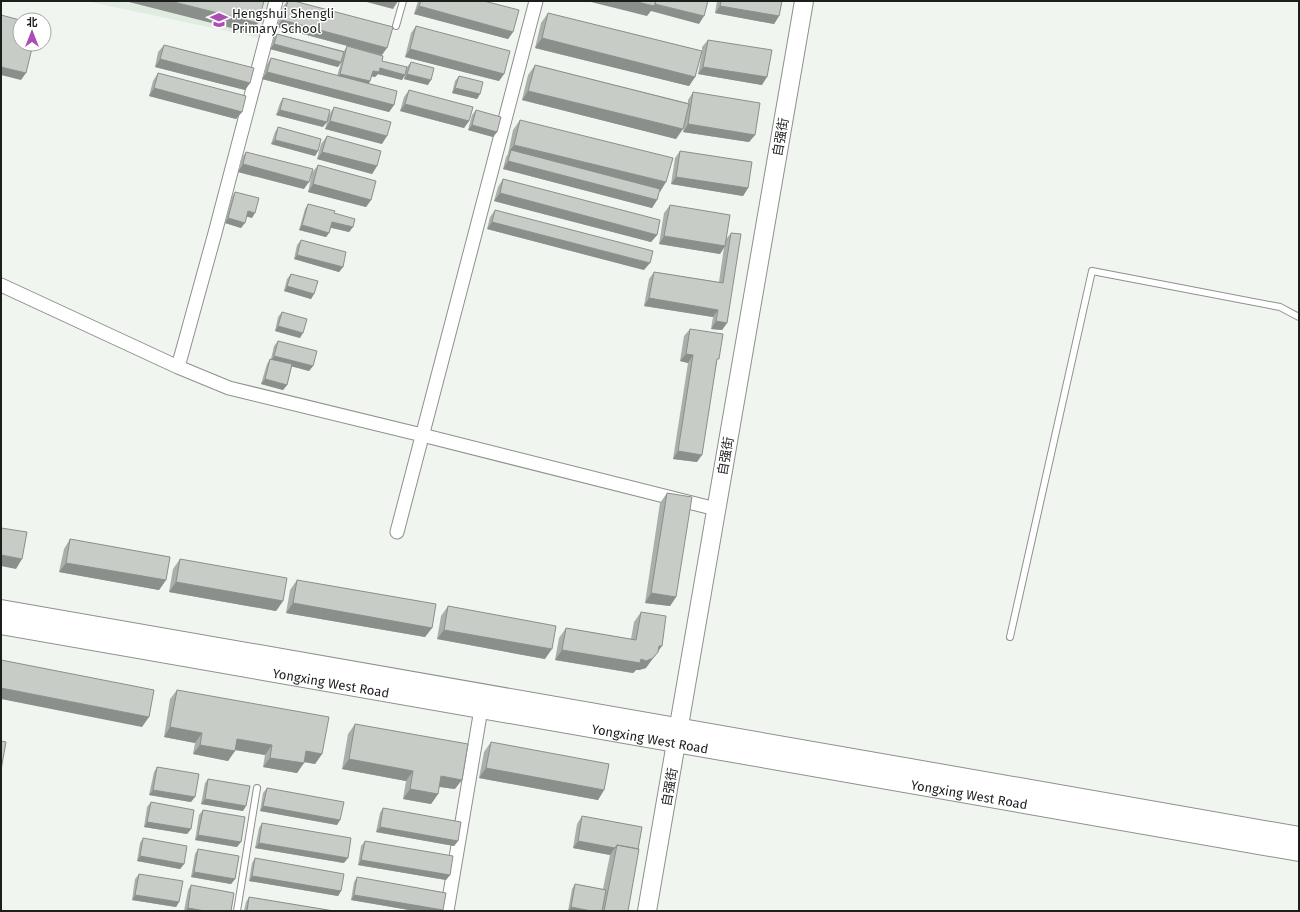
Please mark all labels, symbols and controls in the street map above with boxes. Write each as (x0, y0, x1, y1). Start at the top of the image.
place label: Hengshui Shengli Primary School (232, 6, 334, 36)
school or university icon: Hengshui Shengli Primary School (209, 10, 229, 30)
north arrow (12, 12, 52, 52)
text: 北 (27, 16, 38, 29)
street label: 自强街 (770, 117, 791, 158)
street label: 自强街 (715, 436, 736, 477)
street label: Yongxing West Road (271, 666, 390, 701)
street label: Yongxing West Road (591, 721, 710, 757)
street label: 自强街 (659, 767, 680, 808)
street label: Yongxing West Road (910, 777, 1029, 812)

